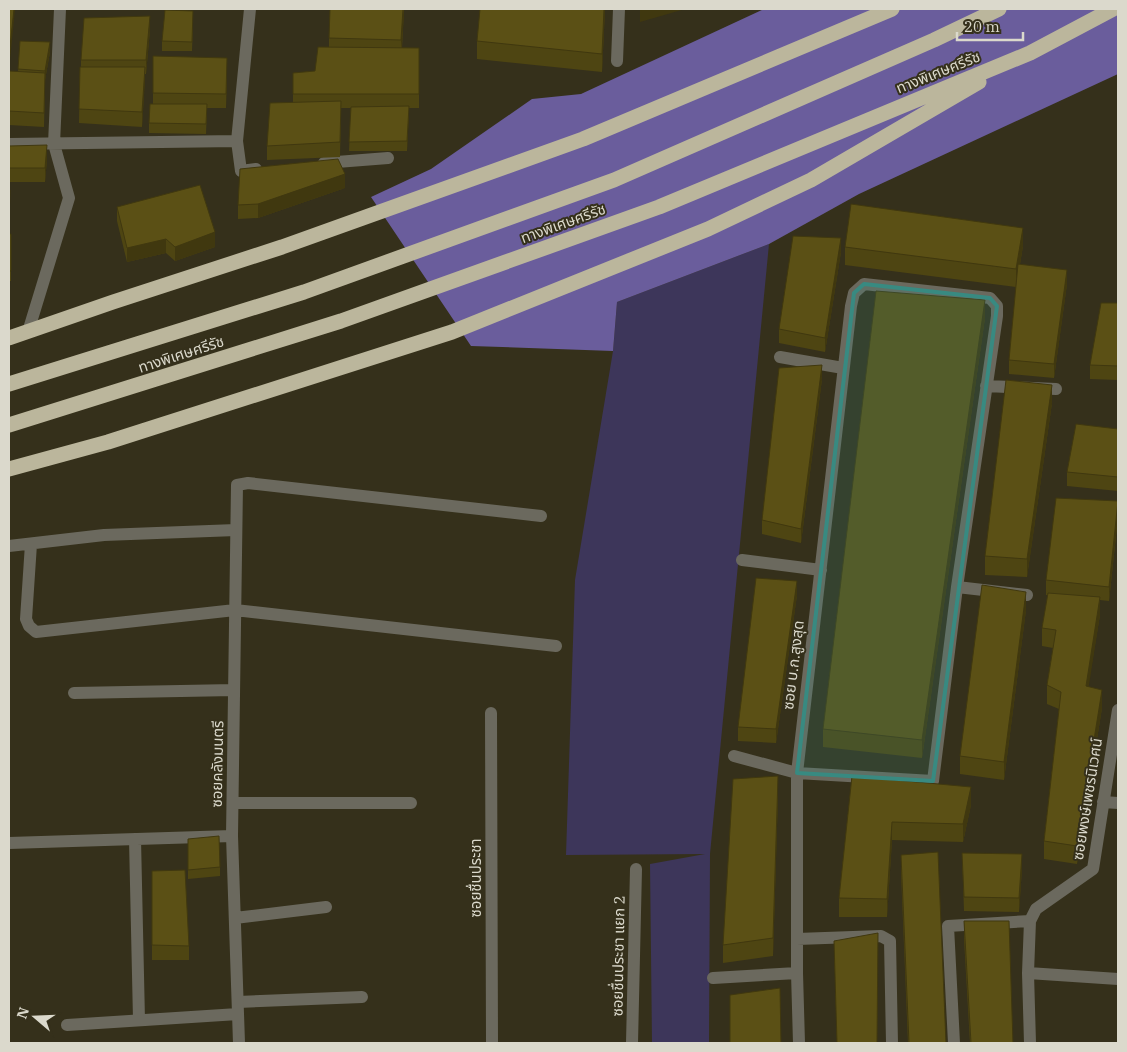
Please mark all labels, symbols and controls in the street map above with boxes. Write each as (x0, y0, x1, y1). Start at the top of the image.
scale bar (957, 10, 1023, 42)
text: 20 m (964, 17, 1000, 36)
street label: ทางพิเศษศรีรัช (893, 46, 983, 98)
street label: ทางพิเศษศรีรัช (518, 199, 608, 247)
street label: ทางพิเศษศรีรัช (136, 331, 226, 377)
street label: ซอย บ.ก.สูงสุด (778, 619, 808, 711)
street label: ซอยคลังมนตรี (207, 720, 227, 808)
street label: ซอยพงษ์เพชรนิเวศน์ (1068, 737, 1106, 861)
street label: ซอยชื่นประชา (465, 838, 485, 918)
street label: ซอยชื่นประชา แยก 2 (606, 895, 629, 1017)
north arrow (10, 992, 60, 1042)
text: N (12, 1005, 33, 1021)

